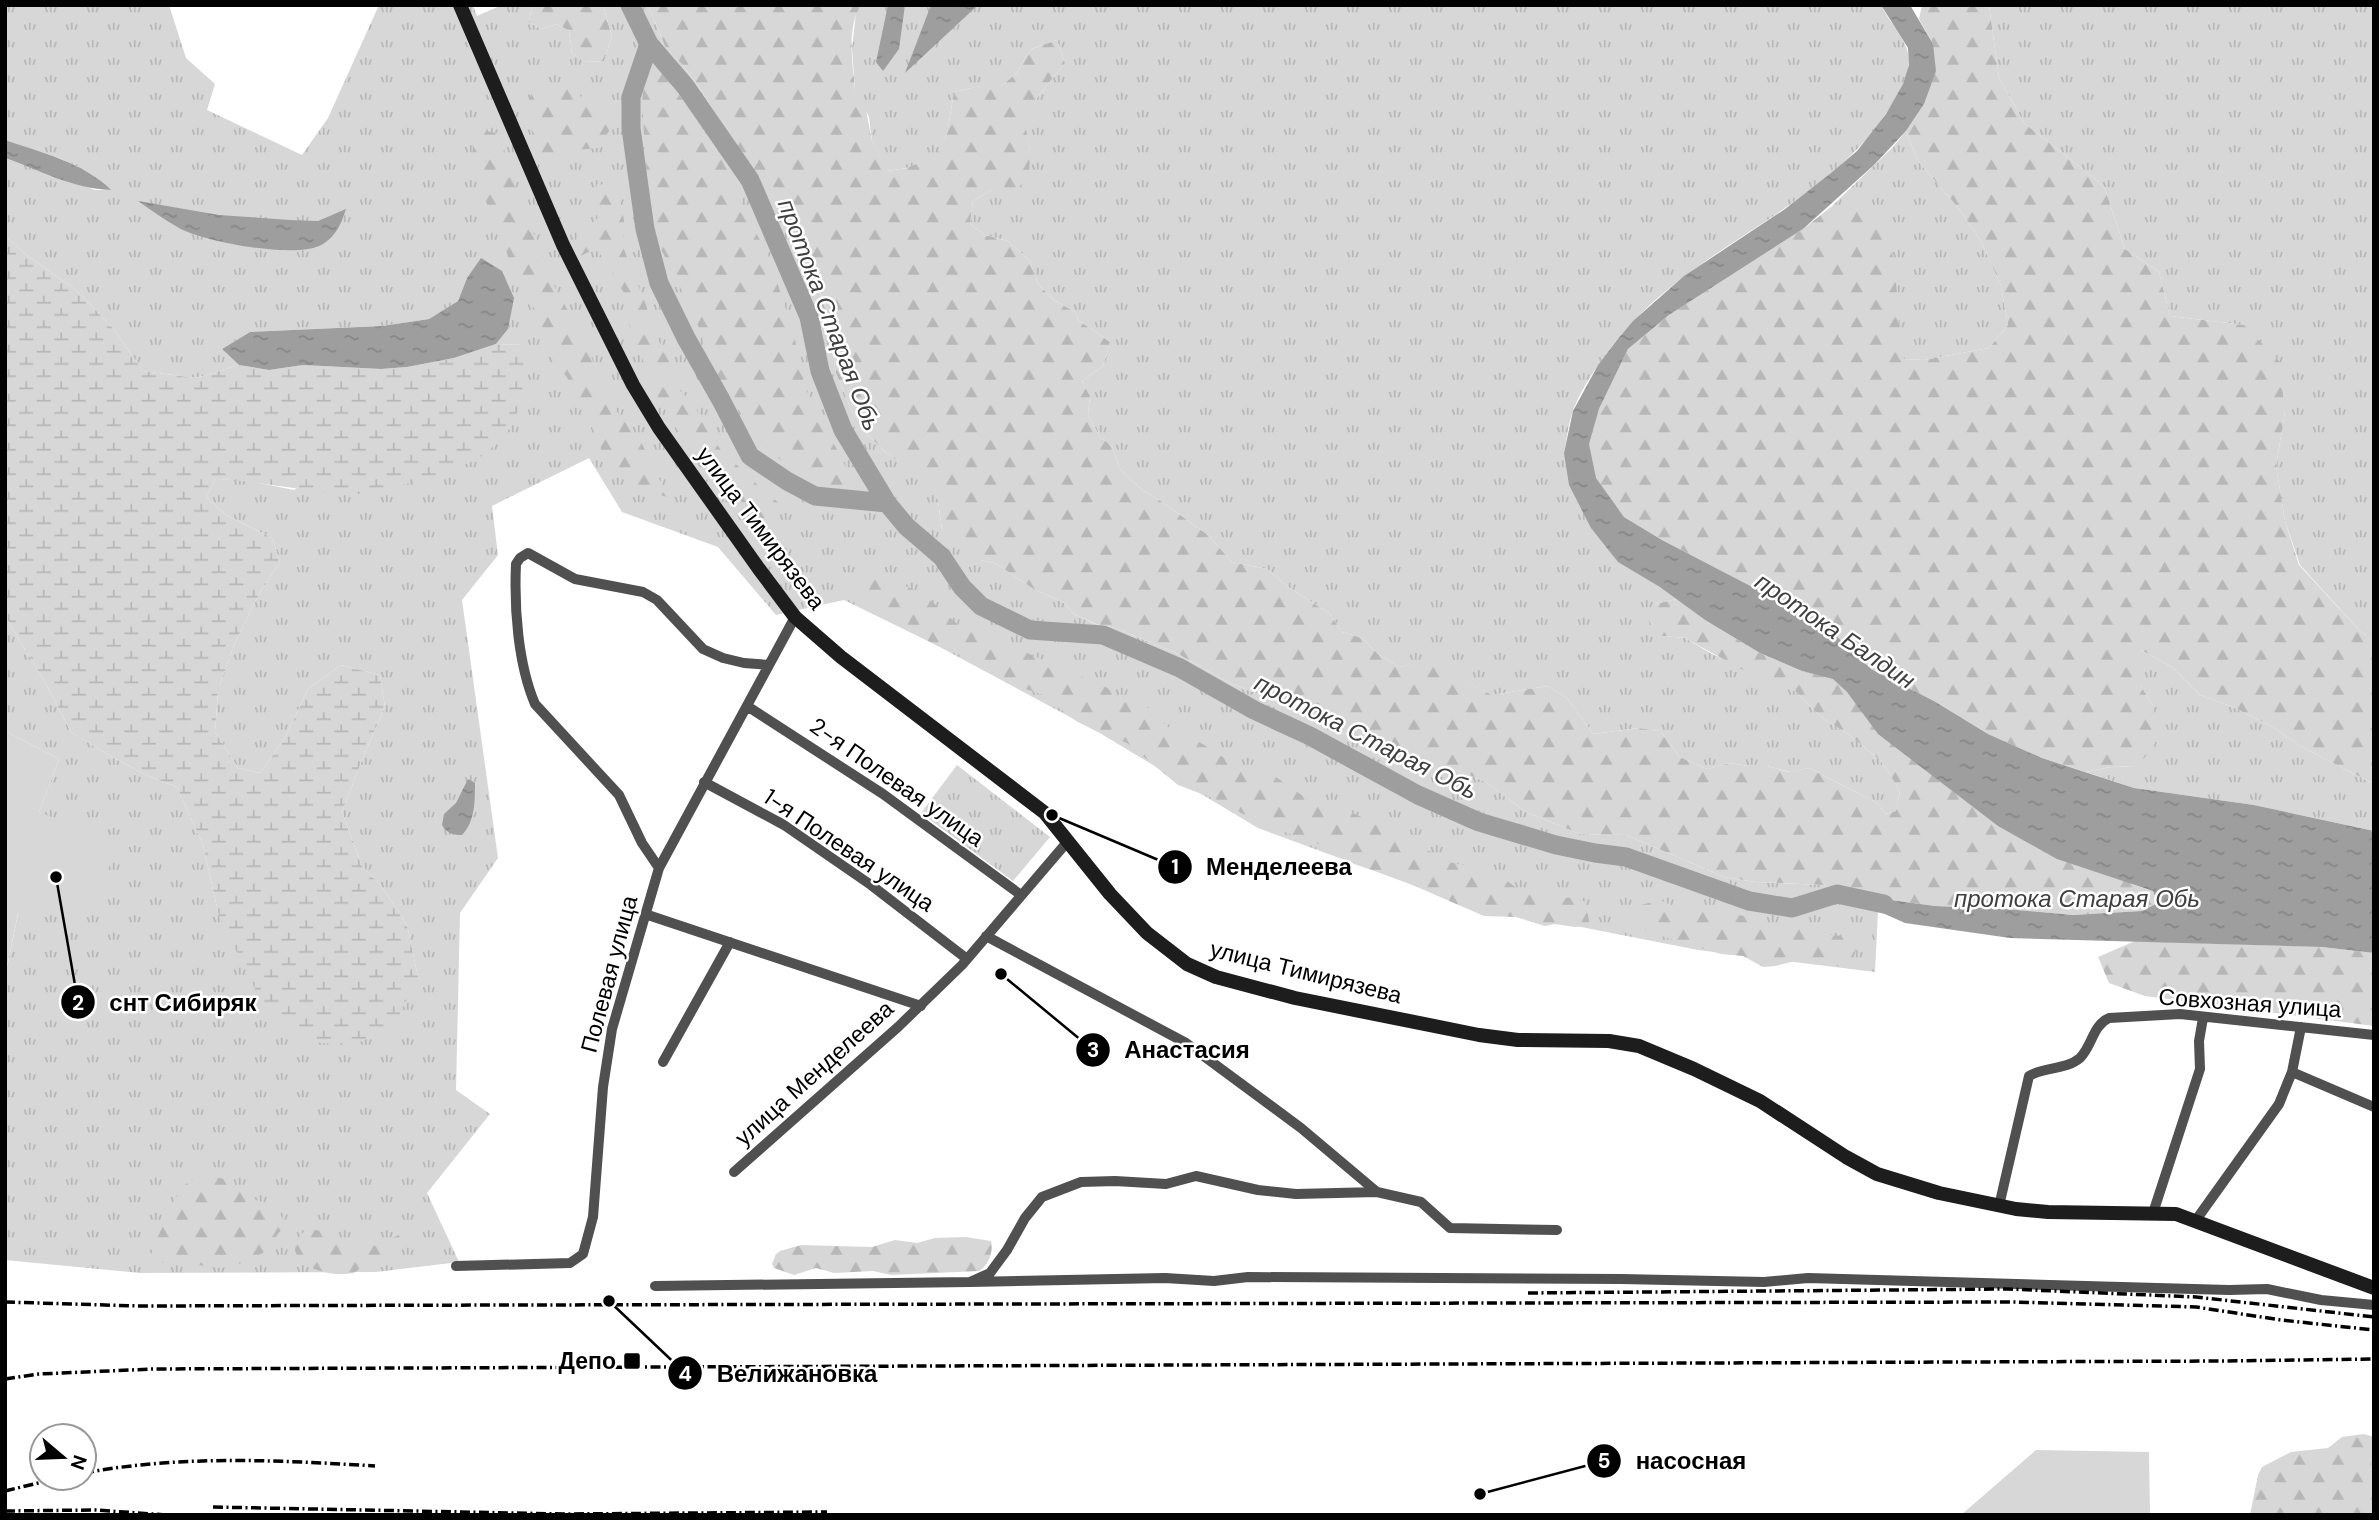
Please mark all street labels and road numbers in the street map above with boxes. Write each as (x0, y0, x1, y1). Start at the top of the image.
street label: улица Тимирязева (690, 440, 832, 616)
street label: 2-я Полевая улица (804, 711, 990, 853)
street label: 1-я Полевая улица (758, 782, 940, 918)
street label: Полевая улица (574, 892, 644, 1056)
street label: улица Тимирязева (1207, 934, 1405, 1010)
street label: Совхозная улица (2158, 982, 2343, 1024)
street label: улица Менделеева (728, 994, 900, 1152)

